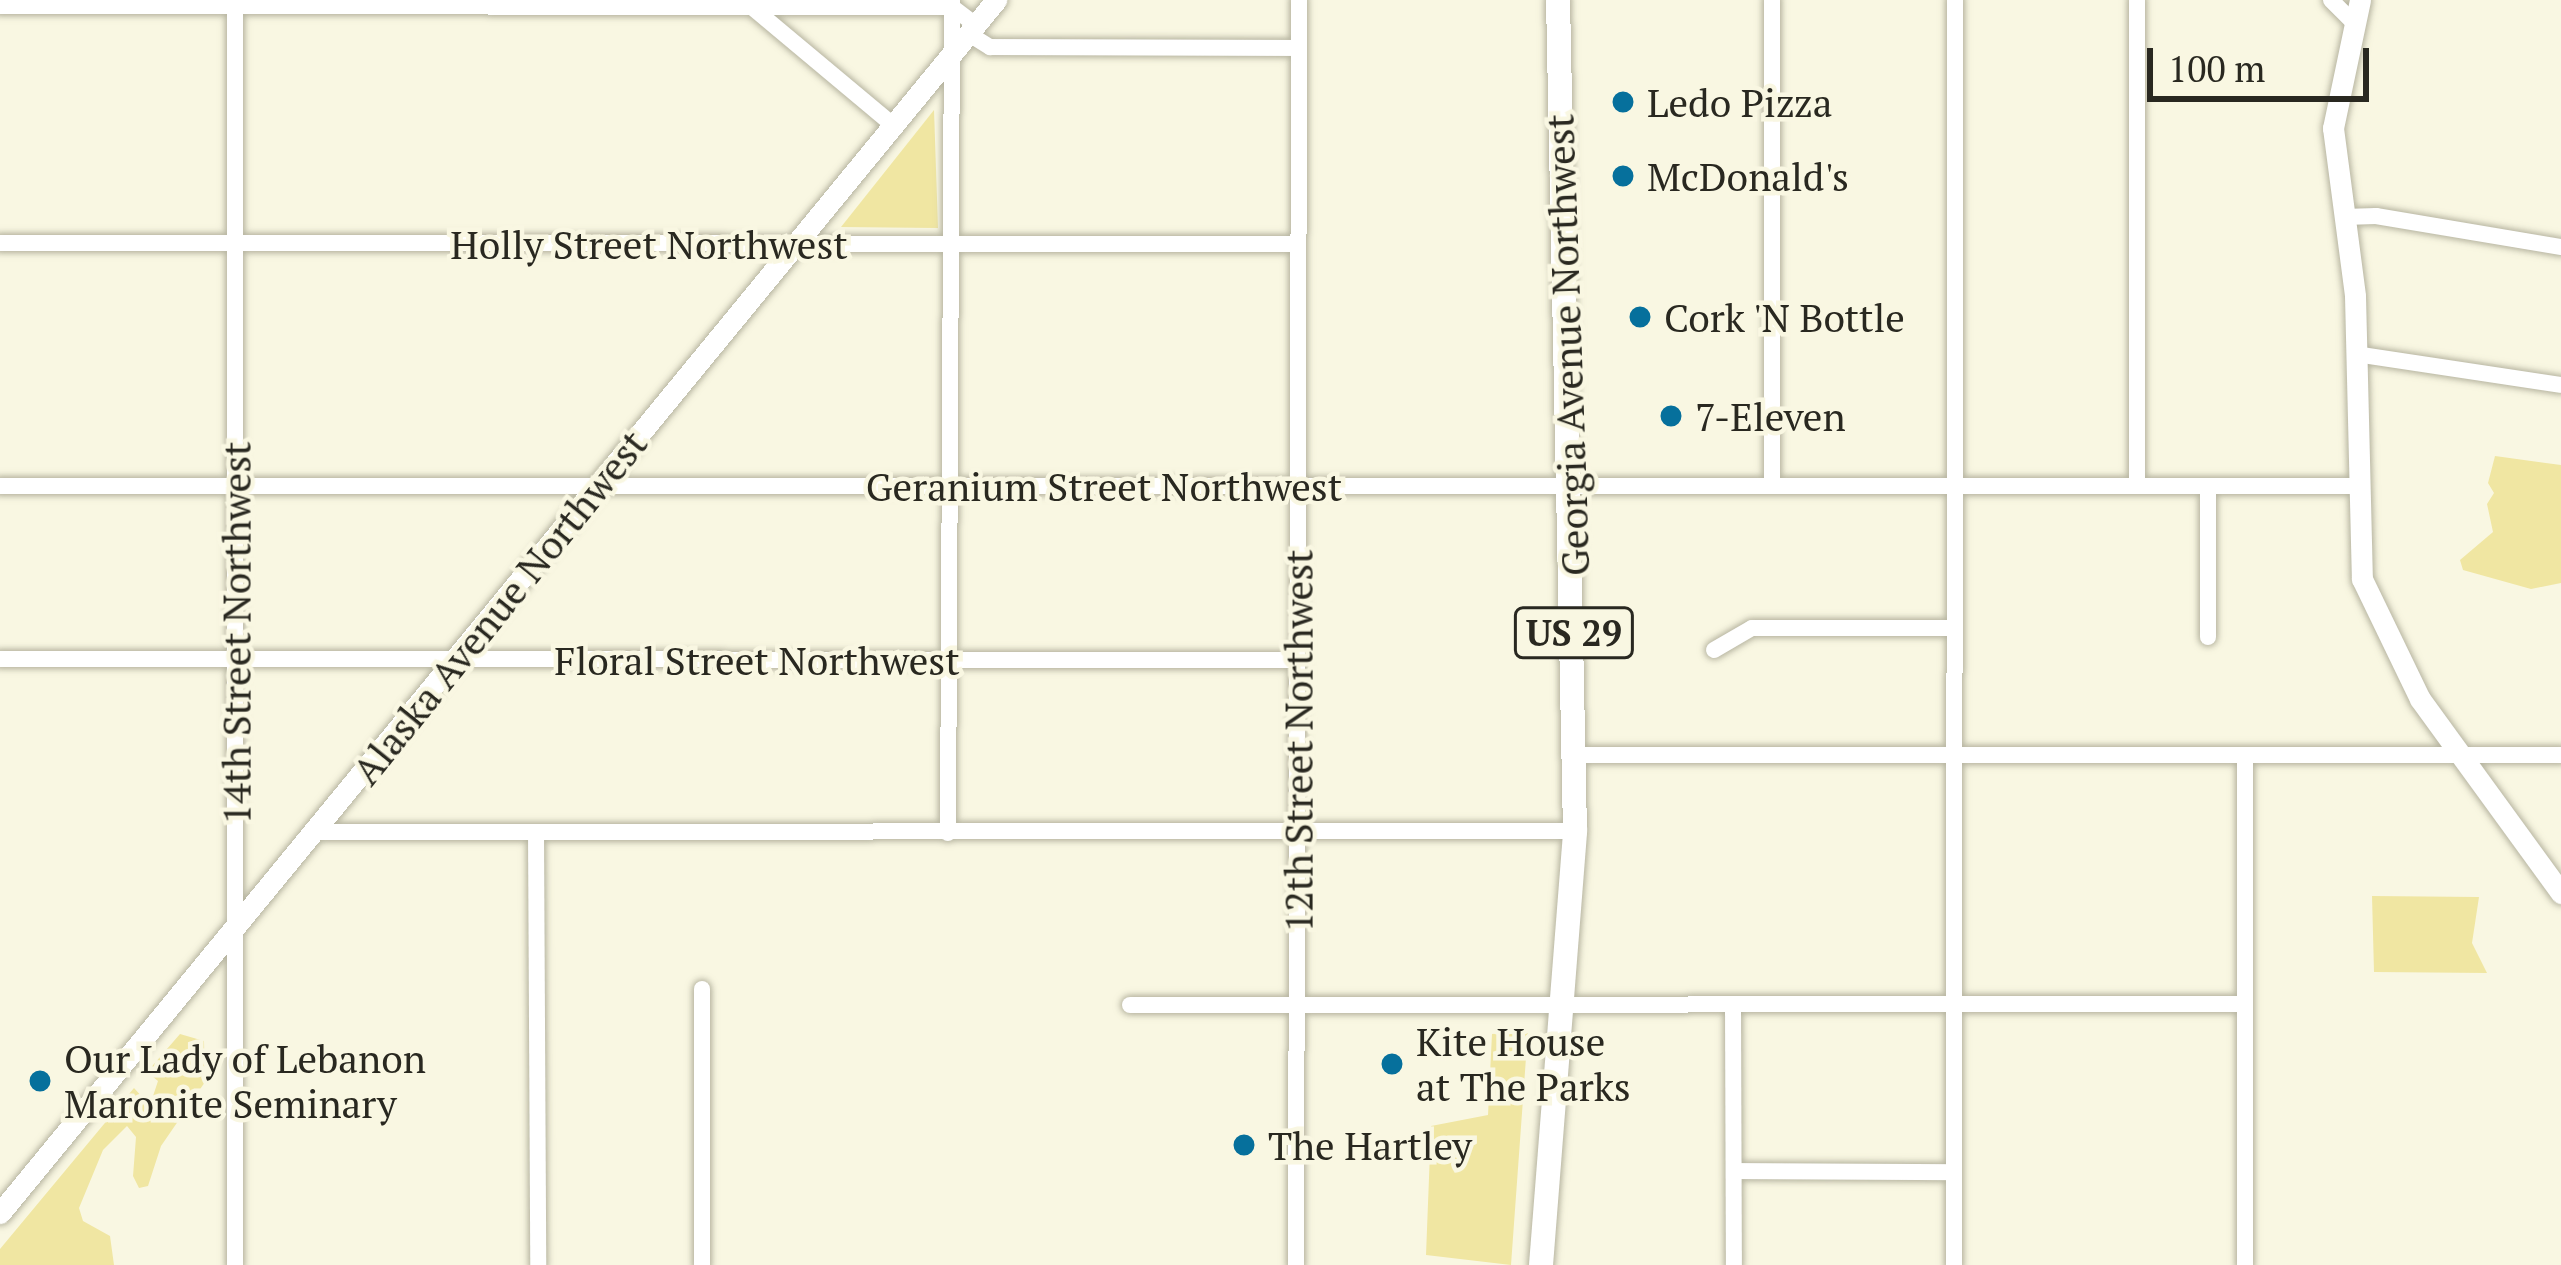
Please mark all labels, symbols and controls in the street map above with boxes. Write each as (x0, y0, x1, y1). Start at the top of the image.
scale bar (2153, 24, 2375, 98)
text: 100 m (2168, 45, 2265, 92)
place label: Ledo Pizza (1647, 79, 1833, 125)
marker: Ledo Pizza (1610, 89, 1636, 115)
street label: Georgia Avenue Northwest (1536, 113, 1598, 577)
place label: McDonald's (1647, 153, 1849, 199)
marker: McDonald's (1610, 163, 1636, 189)
street label: Holly Street Northwest (450, 221, 848, 267)
place label: Cork 'N Bottle (1664, 294, 1906, 340)
marker: Cork 'N Bottle (1627, 304, 1653, 330)
place label: 7-Eleven (1695, 393, 1846, 439)
marker: 7-Eleven (1658, 403, 1684, 429)
street label: Alaska Avenue Northwest (341, 420, 657, 794)
street label: 14th Street Northwest (213, 441, 259, 825)
street label: Geranium Street Northwest (866, 463, 1342, 509)
street label: 12th Street Northwest (1275, 549, 1321, 933)
road number: US 29 (1511, 603, 1637, 663)
street label: Floral Street Northwest (554, 637, 960, 683)
place label: Kite House at The Parks (1416, 1019, 1631, 1110)
place label: Our Lady of Lebanon Maronite Seminary (64, 1036, 426, 1127)
marker: Kite House at The Parks (1379, 1051, 1405, 1077)
marker: Our Lady of Lebanon Maronite Seminary (27, 1068, 53, 1094)
place label: The Hartley (1268, 1122, 1472, 1168)
marker: The Hartley (1231, 1132, 1257, 1158)

